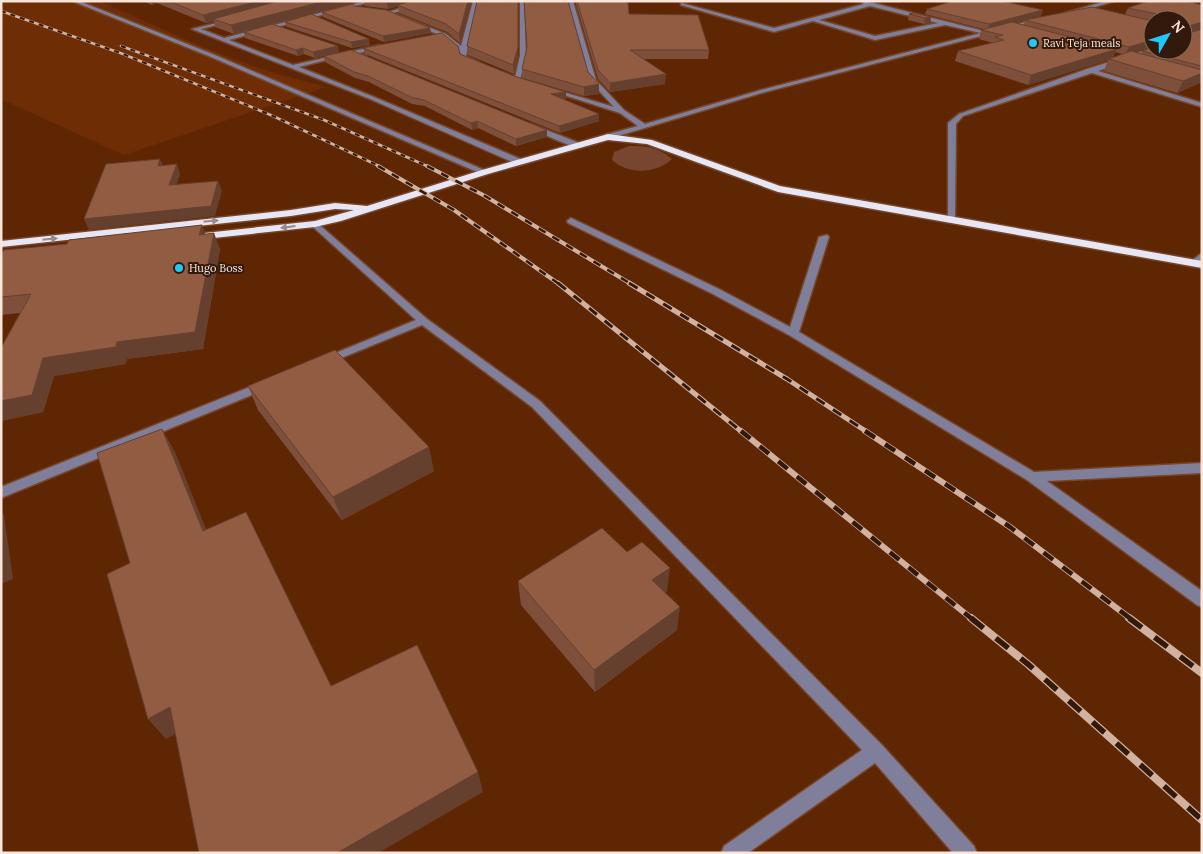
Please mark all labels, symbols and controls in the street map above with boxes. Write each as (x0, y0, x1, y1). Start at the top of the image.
north arrow (1143, 10, 1193, 60)
text: N (1168, 17, 1189, 37)
place label: Ravi Teja meals (1043, 36, 1120, 50)
marker: Ravi Teja meals (1027, 37, 1039, 49)
one-way arrow (204, 217, 220, 225)
one-way arrow (279, 223, 295, 231)
one-way arrow (42, 235, 58, 243)
place label: Hugo Boss (189, 261, 243, 275)
marker: Hugo Boss (173, 262, 185, 274)

